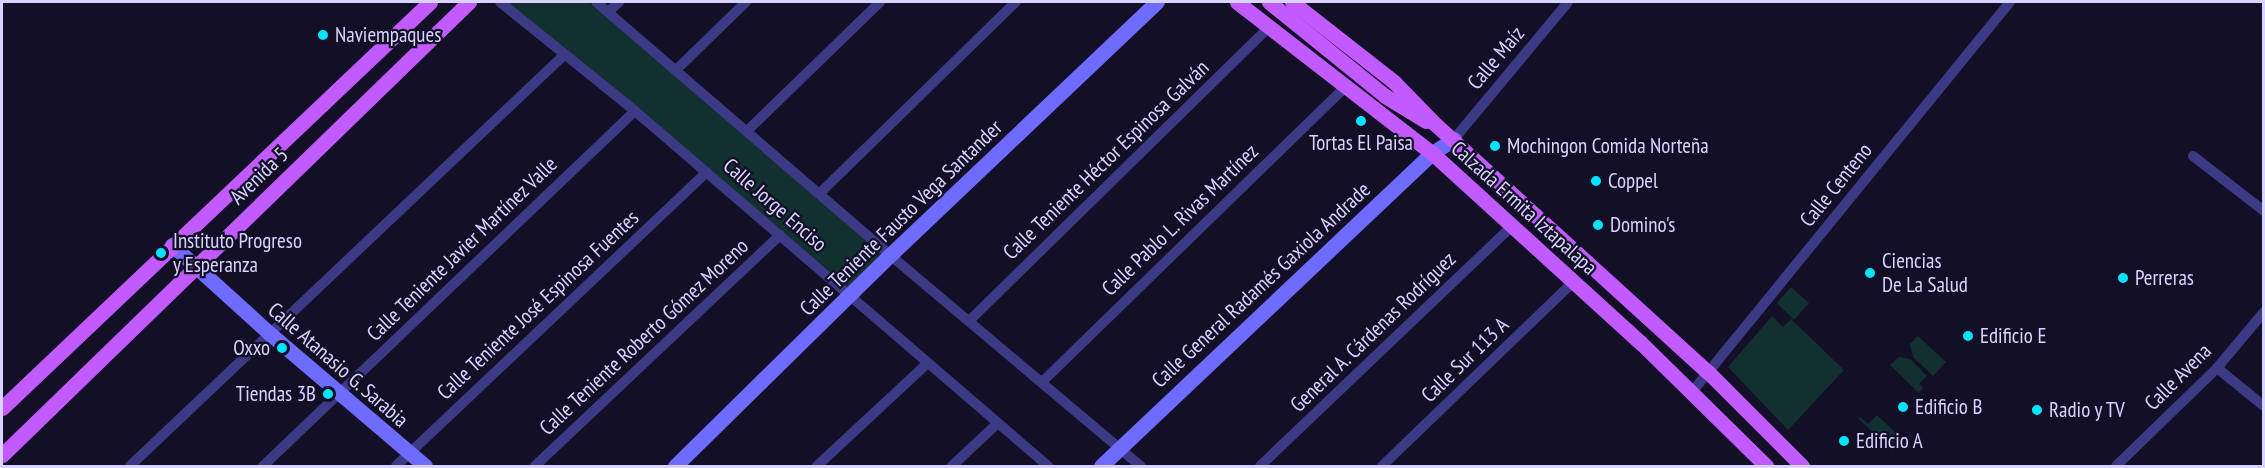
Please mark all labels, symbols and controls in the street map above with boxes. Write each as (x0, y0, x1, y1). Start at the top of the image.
street label: Calle Maíz (1462, 21, 1530, 95)
place label: Naviempaques (335, 22, 441, 48)
marker: Naviempaques (316, 28, 330, 42)
street label: Calle Teniente Héctor Espinosa Galván (998, 55, 1214, 265)
street label: Calle Teniente Fausto Vega Santander (794, 114, 1008, 322)
marker: Tortas El Paisa (1354, 114, 1368, 128)
place label: Tortas El Paisa (1309, 130, 1413, 156)
place label: Mochingon Comida Norteña (1507, 133, 1709, 159)
street label: Calzada Ermita Iztapalapa (1446, 136, 1602, 280)
street label: Calle Pablo L. Rivas Martínez (1096, 138, 1264, 302)
street label: Calle Centeno (1795, 138, 1877, 232)
marker: Mochingon Comida Norteña (1488, 139, 1502, 153)
street label: Avenida 5 (225, 142, 293, 210)
street label: Calle Teniente Javier Martínez Valle (361, 151, 563, 347)
street label: Calle Jorge Enciso (718, 153, 832, 257)
place label: Coppel (1608, 168, 1658, 194)
marker: Coppel (1589, 174, 1603, 188)
street label: Calle General Radamés Gaxiola Andrade (1146, 177, 1376, 393)
street label: Calle Teniente José Espinosa Fuentes (432, 205, 644, 405)
place label: Domino's (1610, 212, 1675, 238)
marker: Domino's (1591, 218, 1605, 232)
place label: Instituto Progreso y Esperanza (173, 228, 302, 278)
street label: Calle Teniente Roberto Gómez Moreno (534, 233, 754, 441)
marker: Instituto Progreso y Esperanza (154, 246, 168, 260)
street label: General A. Cárdenas Rodríguez (1285, 246, 1461, 418)
place label: Ciencias De La Salud (1882, 248, 1968, 298)
place label: Perreras (2135, 265, 2194, 291)
marker: Ciencias De La Salud (1863, 266, 1877, 280)
marker: Perreras (2116, 271, 2130, 285)
street label: Calle Atanasio G. Sarabia (262, 297, 414, 433)
street label: Calle Sur 113 A (1416, 312, 1514, 408)
place label: Edificio E (1980, 323, 2046, 349)
marker: Edificio E (1961, 329, 1975, 343)
place label: Oxxo (233, 335, 270, 361)
street label: Calle Avena (2139, 338, 2217, 416)
marker: Oxxo (275, 341, 289, 355)
place label: Tiendas 3B (236, 381, 316, 407)
marker: Tiendas 3B (321, 387, 335, 401)
place label: Edificio B (1915, 394, 1982, 420)
place label: Radio y TV (2049, 397, 2126, 423)
marker: Edificio B (1896, 400, 1910, 414)
marker: Radio y TV (2030, 403, 2044, 417)
place label: Edificio A (1856, 428, 1923, 454)
marker: Edificio A (1837, 434, 1851, 448)

